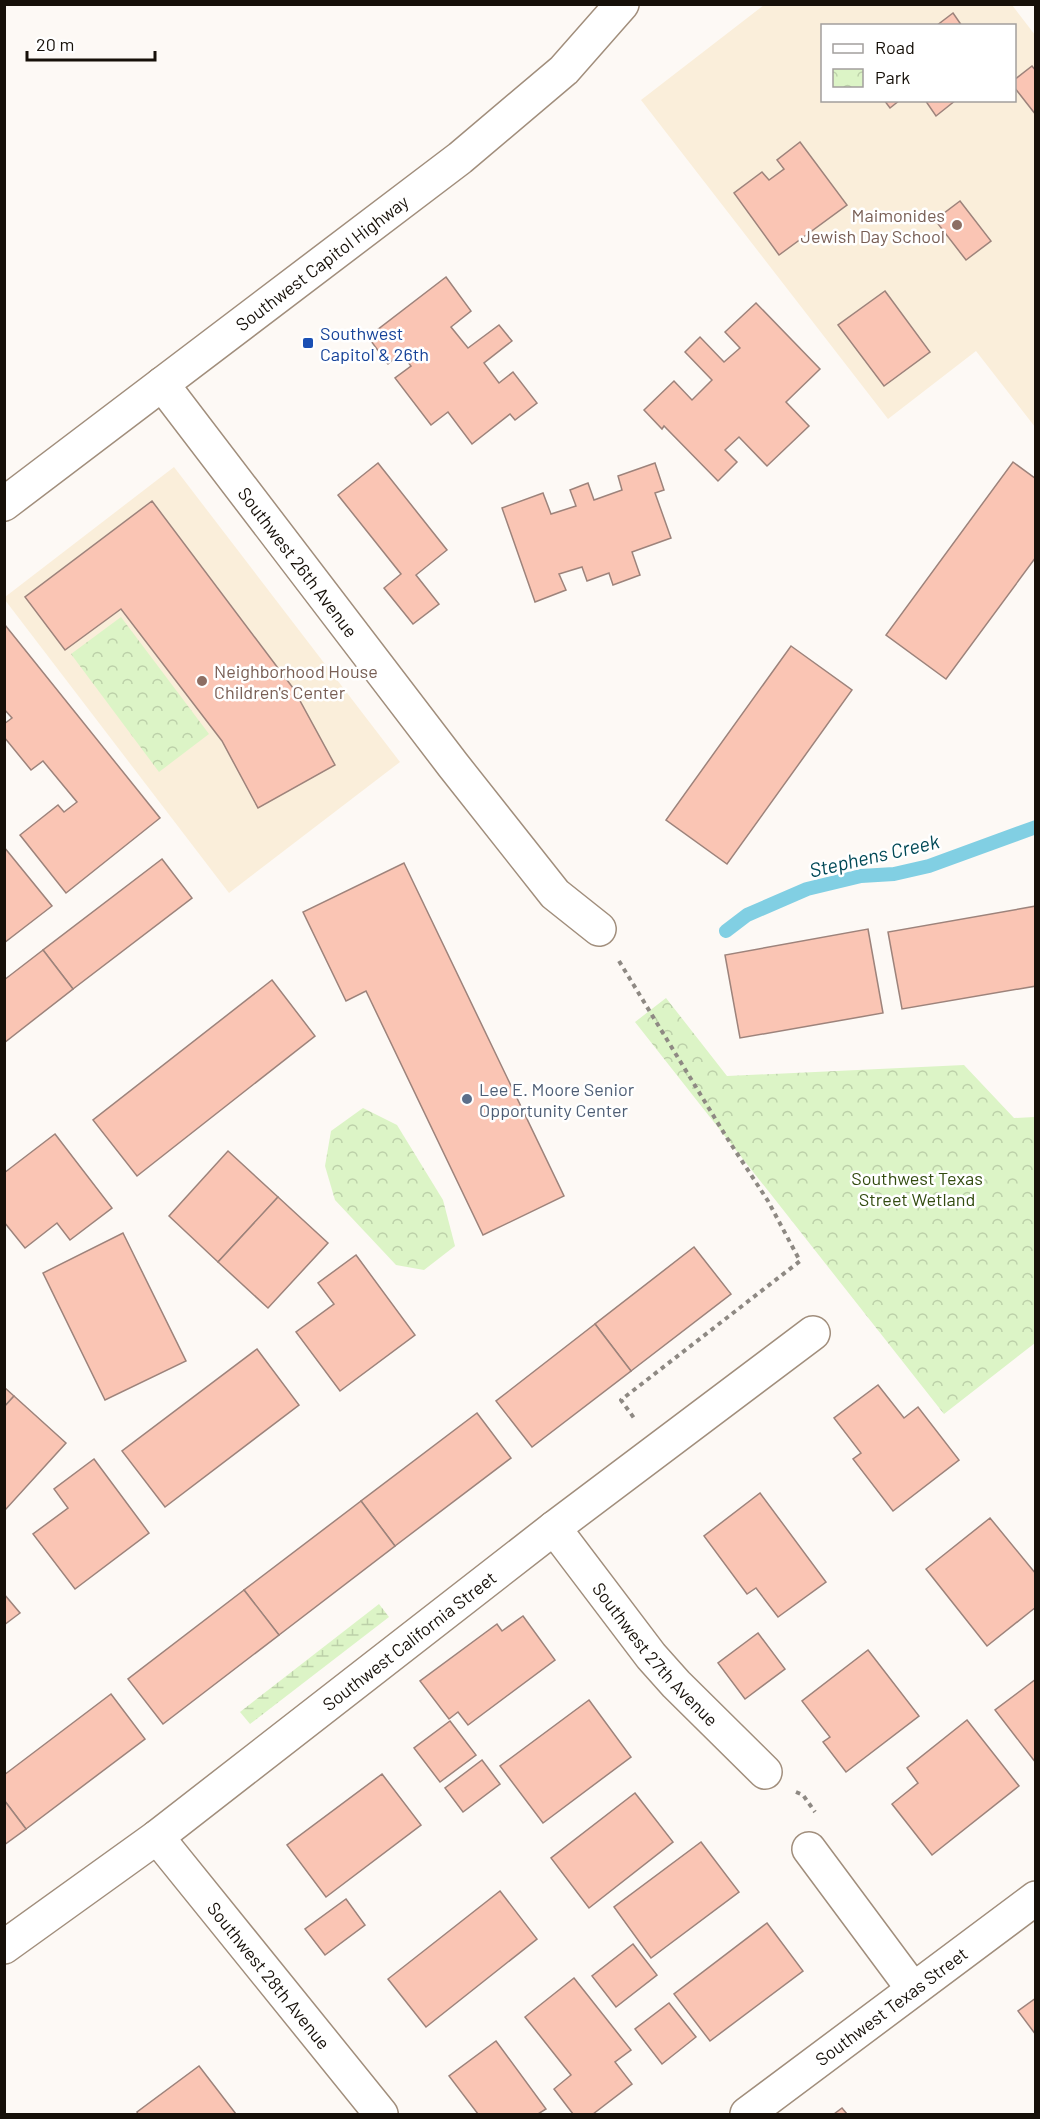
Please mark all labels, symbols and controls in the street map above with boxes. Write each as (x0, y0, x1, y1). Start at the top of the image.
scale bar (27, 24, 154, 62)
legend (821, 24, 1016, 102)
text: 20 m (36, 33, 74, 55)
text: Road (875, 36, 915, 58)
text: Park (875, 66, 910, 88)
street label: Southwest Capitol Highway (231, 190, 413, 335)
place label: Maimonides Jewish Day School (801, 204, 945, 247)
marker: Maimonides Jewish Day School (950, 218, 964, 232)
place label: Southwest Capitol & 26th (320, 322, 429, 365)
marker: Southwest Capitol & 26th (301, 336, 315, 350)
street label: Southwest 26th Avenue (234, 483, 362, 641)
place label: Neighborhood House Children's Center (214, 660, 378, 703)
marker: Neighborhood House Children's Center (195, 674, 209, 688)
water label: Stephens Creek (807, 828, 942, 882)
place label: Lee E. Moore Senior Opportunity Center (479, 1078, 635, 1121)
marker: Lee E. Moore Senior Opportunity Center (460, 1092, 474, 1106)
park label: Southwest Texas Street Wetland (851, 1167, 983, 1210)
street label: Southwest California Street (318, 1566, 500, 1715)
street label: Southwest 27th Avenue (588, 1578, 723, 1731)
street label: Southwest 28th Avenue (203, 1897, 335, 2054)
street label: Southwest Texas Street (811, 1942, 972, 2070)

